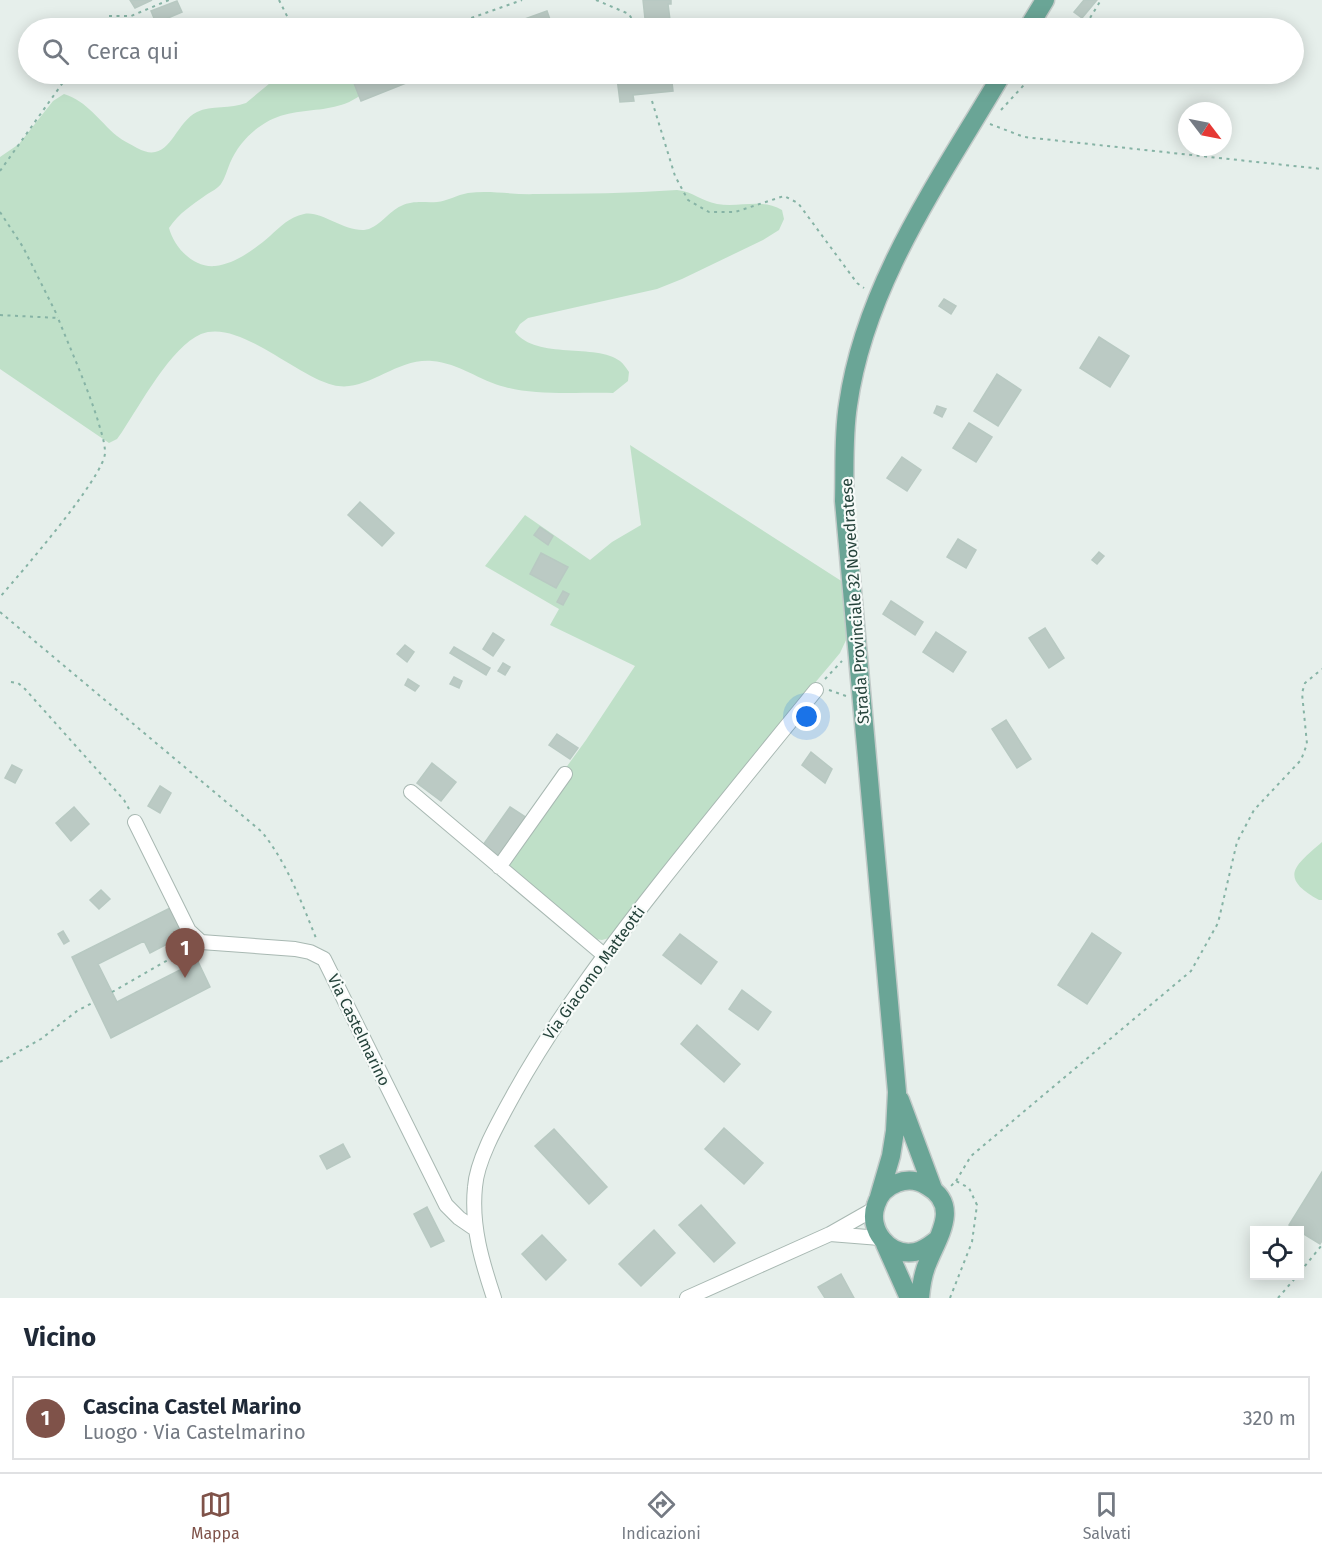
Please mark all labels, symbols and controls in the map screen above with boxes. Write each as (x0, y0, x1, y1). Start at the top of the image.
search box (18, 18, 1304, 84)
icon: search (39, 35, 72, 68)
text: Cerca qui (87, 38, 179, 65)
north arrow (1178, 102, 1232, 156)
street label: Strada Provinciale 32 Novedratese (837, 477, 873, 725)
your location (792, 702, 821, 731)
street label: Via Giacomo Matteotti (539, 903, 649, 1043)
pin: 1 (166, 928, 204, 978)
street label: Via Castelmarino (324, 971, 394, 1089)
map controls (1250, 1226, 1304, 1280)
button: locate (1250, 1226, 1304, 1280)
text: Vicino (24, 1322, 96, 1353)
text: Cascina Castel Marino (83, 1393, 301, 1420)
text: 1 (41, 1406, 50, 1430)
text: 320 m (1243, 1406, 1296, 1430)
text: Luogo · Via Castelmarino (83, 1420, 306, 1444)
tab: Mappa (191, 1488, 240, 1543)
tab: Indicazioni (622, 1488, 701, 1543)
tab: Salvati (1083, 1488, 1131, 1543)

